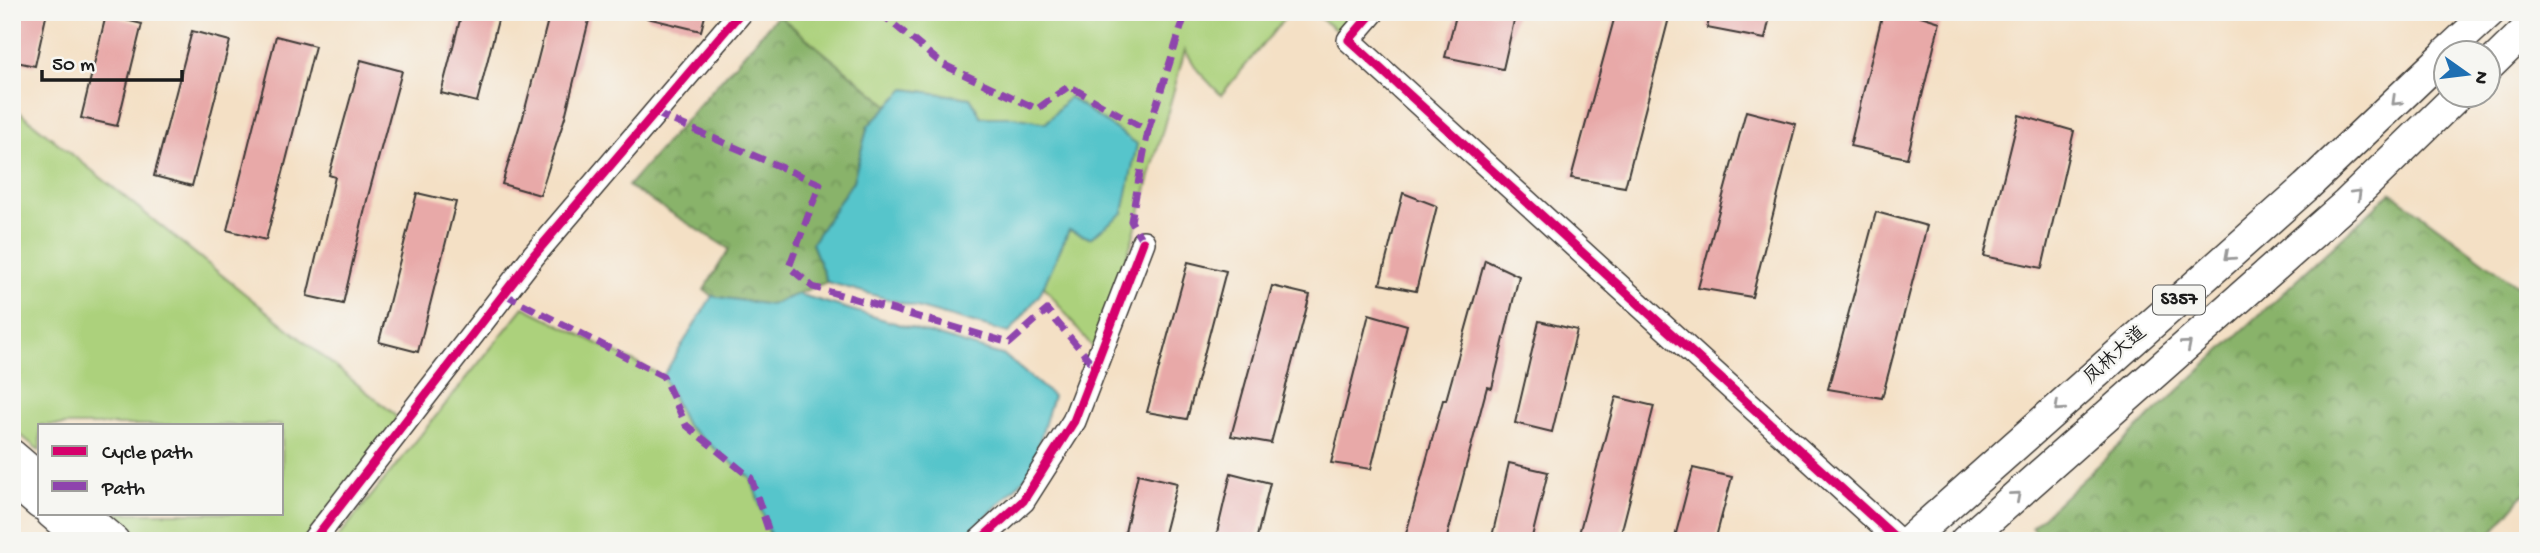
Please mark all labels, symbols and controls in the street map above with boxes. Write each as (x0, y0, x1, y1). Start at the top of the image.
scale bar (42, 38, 182, 82)
north arrow (2432, 38, 2502, 108)
text: 50 m (52, 54, 95, 79)
text: N (2467, 68, 2493, 86)
one-way arrow (2391, 93, 2404, 106)
one-way arrow (2348, 189, 2361, 202)
one-way arrow (2224, 247, 2237, 260)
road number: S357 (2153, 286, 2205, 314)
street label: 凤林大道 (2079, 321, 2152, 390)
one-way arrow (2178, 341, 2191, 353)
one-way arrow (2054, 399, 2067, 411)
legend (38, 424, 284, 514)
text: Cycle path (102, 442, 193, 467)
text: Path (101, 478, 145, 503)
one-way arrow (2008, 491, 2021, 504)

